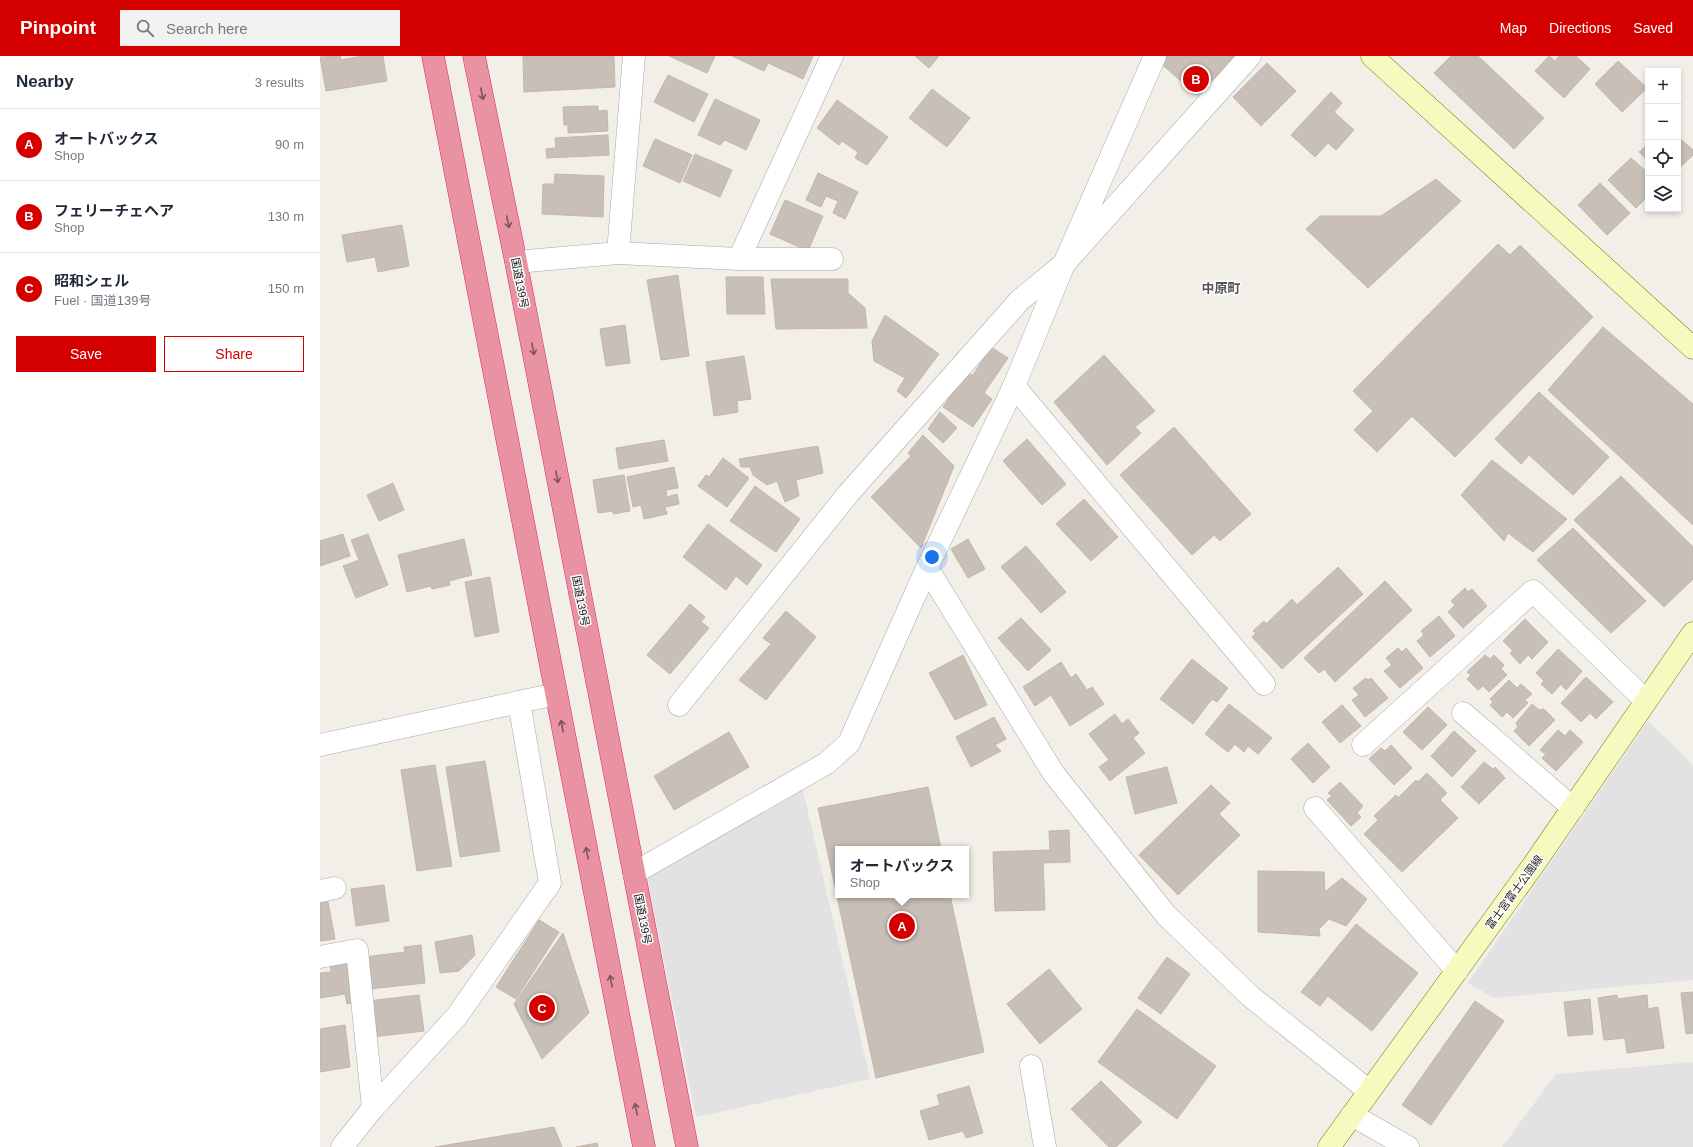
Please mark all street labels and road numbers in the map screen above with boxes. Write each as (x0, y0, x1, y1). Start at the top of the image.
street label: 国道139号 (509, 257, 531, 309)
street label: 国道139号 (570, 575, 592, 627)
street label: 富士宮富士公園線 (1483, 853, 1545, 931)
street label: 国道139号 (632, 893, 654, 945)

